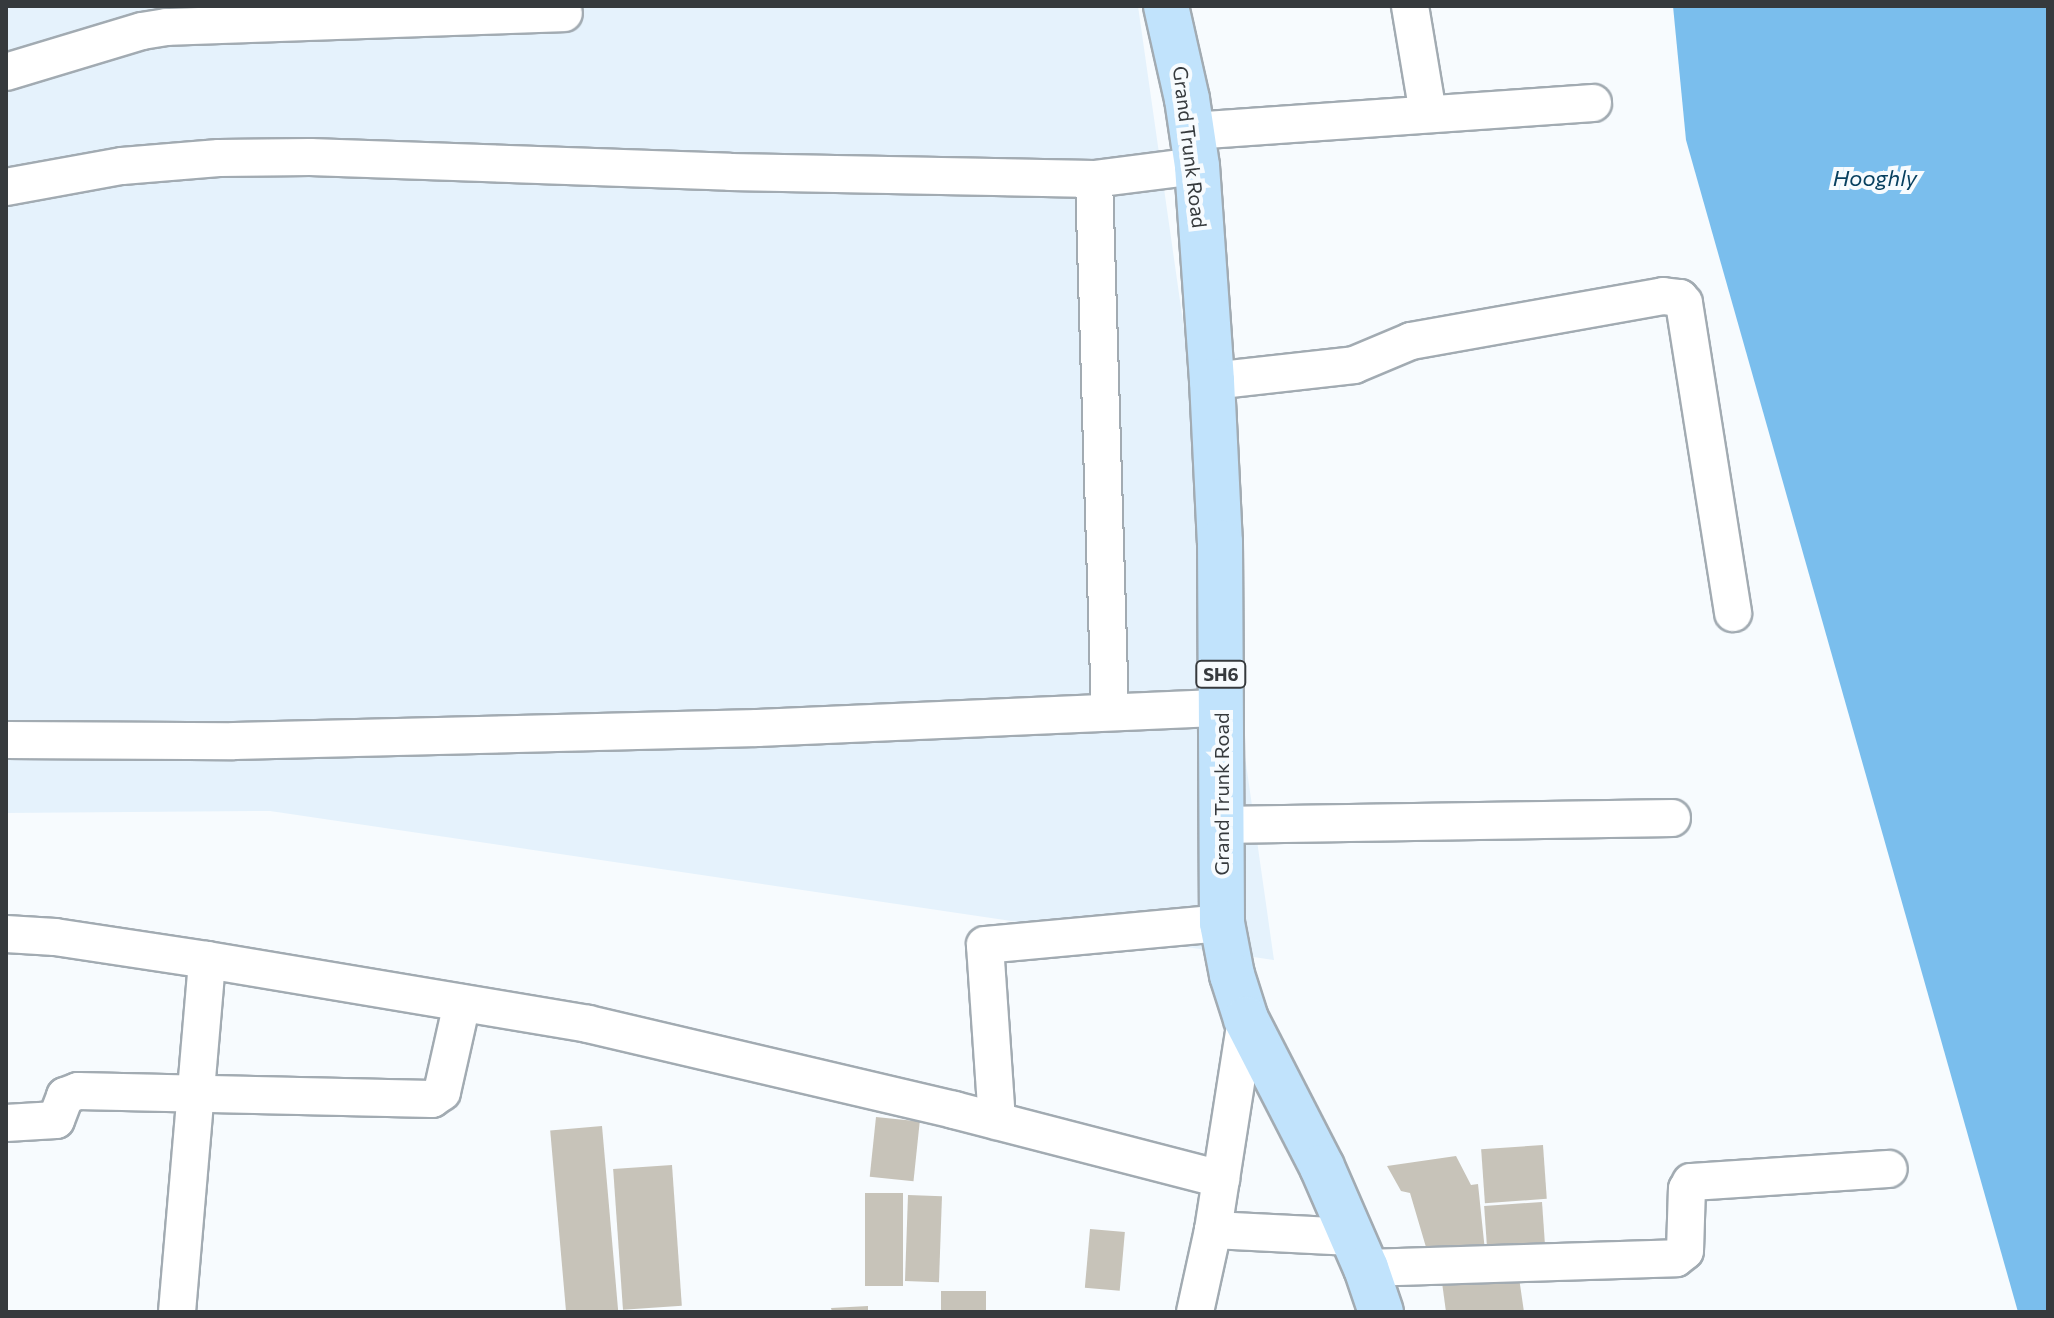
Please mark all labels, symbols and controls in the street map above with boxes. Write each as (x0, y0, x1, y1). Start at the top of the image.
street label: Grand Trunk Road (1168, 65, 1212, 229)
water label: Hooghly (1833, 165, 1917, 191)
road number: SH6 (1195, 660, 1247, 688)
street label: Grand Trunk Road (1209, 713, 1233, 875)

